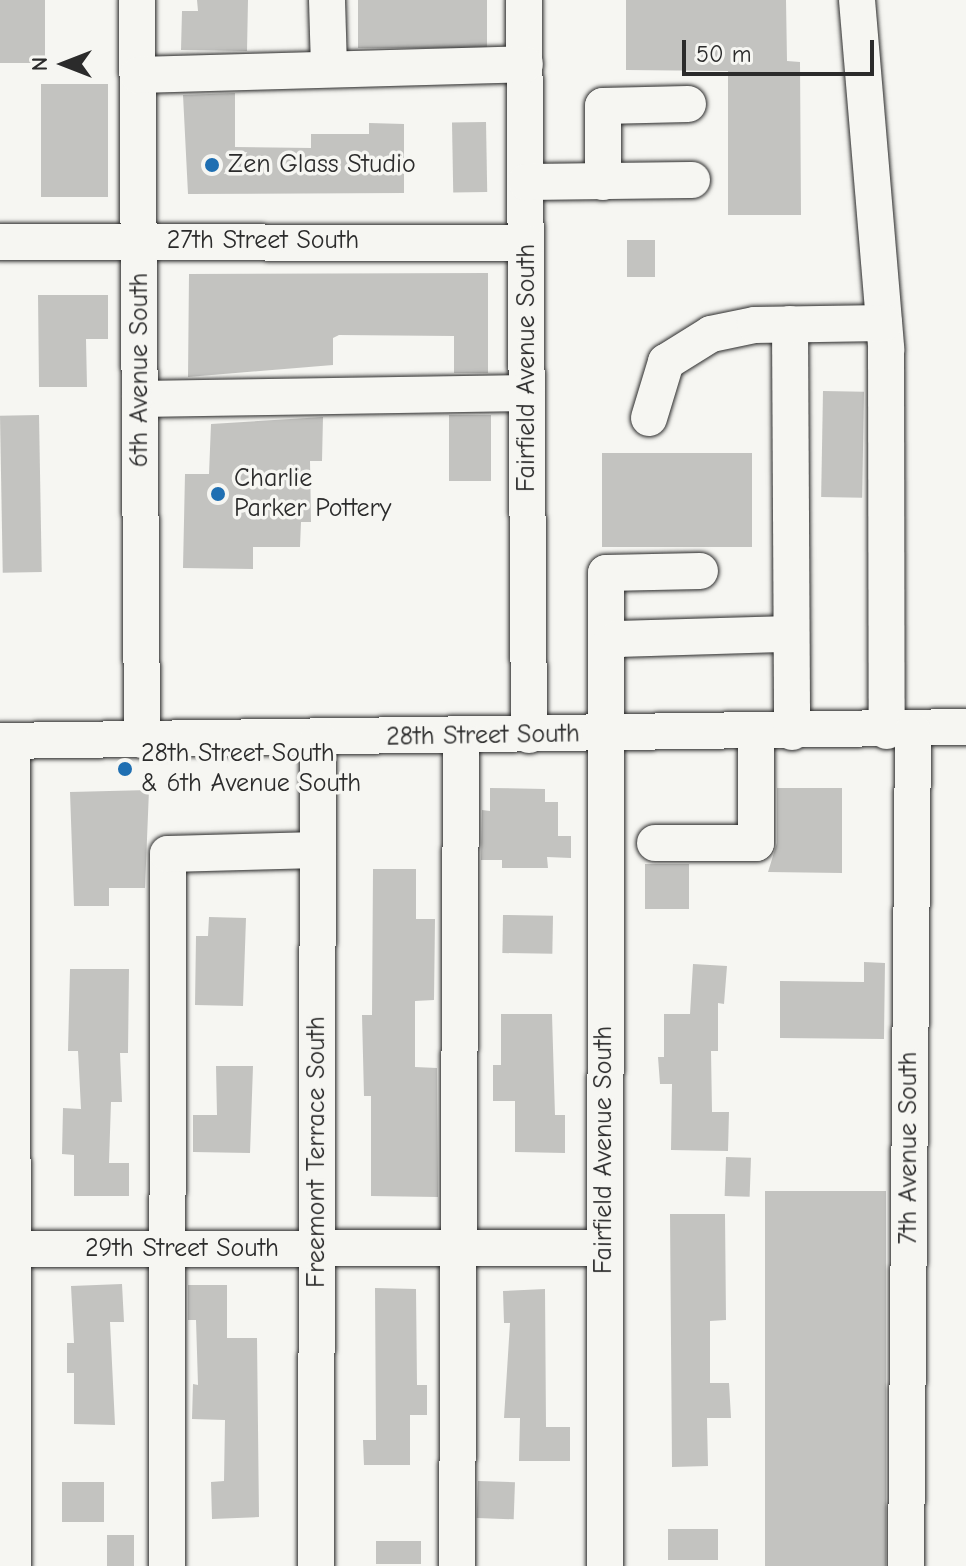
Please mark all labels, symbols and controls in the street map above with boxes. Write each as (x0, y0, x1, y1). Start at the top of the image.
north arrow (24, 24, 104, 104)
scale bar (686, 24, 878, 74)
text: 50 m (696, 40, 752, 68)
text: N (27, 57, 53, 71)
place label: Zen Glass Studio (228, 149, 416, 181)
marker: Zen Glass Studio (203, 156, 221, 174)
street label: 27th Street South (167, 225, 359, 257)
street label: Fairfield Avenue South (511, 244, 543, 492)
street label: 6th Avenue South (124, 273, 156, 467)
place label: Charlie Parker Pottery (234, 463, 391, 524)
marker: Charlie Parker Pottery (209, 485, 227, 503)
street label: 28th Street South (386, 719, 580, 753)
place label: 28th Street South & 6th Avenue South (141, 738, 361, 800)
marker: 28th Street South & 6th Avenue South (116, 760, 134, 778)
street label: Freemont Terrace South (301, 1016, 333, 1288)
street label: Fairfield Avenue South (588, 1026, 620, 1274)
street label: 7th Avenue South (893, 1052, 925, 1244)
street label: 29th Street South (85, 1233, 279, 1265)

